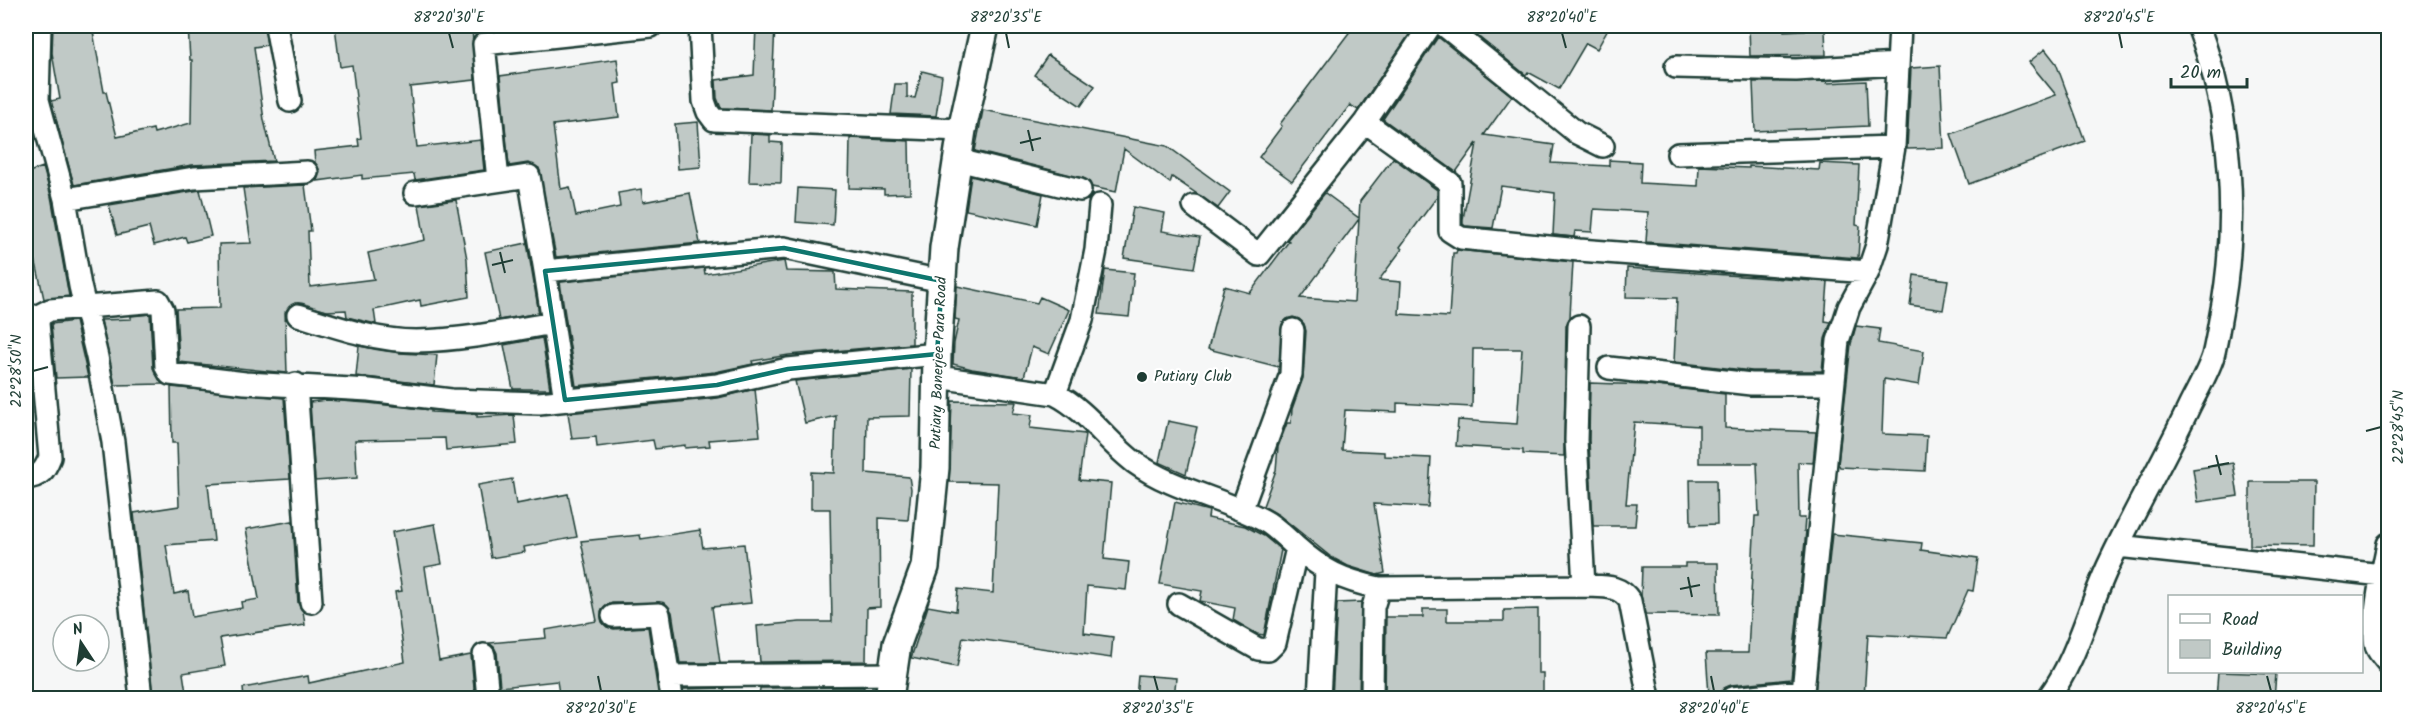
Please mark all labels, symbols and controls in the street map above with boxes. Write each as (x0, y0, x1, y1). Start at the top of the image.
text: 88°20'30"E (413, 6, 486, 30)
text: 88°20'35"E (970, 6, 1043, 30)
text: 88°20'40"E (1526, 6, 1599, 30)
text: 88°20'45"E (2083, 6, 2156, 30)
scale bar (2171, 51, 2248, 89)
text: 20 m (2180, 59, 2221, 88)
street label: Putiary Banerjee Para Road (924, 276, 954, 450)
text: 22°28'50"N (5, 334, 29, 408)
place label: Putiary Club (1154, 365, 1232, 389)
marker: Putiary Club (1135, 370, 1149, 384)
text: 22°28'45"N (2387, 390, 2411, 464)
legend (2168, 595, 2363, 673)
text: Road (2222, 606, 2259, 635)
north arrow (51, 613, 111, 673)
text: N (70, 617, 86, 643)
text: Building (2222, 636, 2282, 665)
text: 88°20'30"E (565, 697, 638, 721)
text: 88°20'35"E (1122, 697, 1195, 721)
text: 88°20'40"E (1678, 697, 1751, 721)
text: 88°20'45"E (2235, 697, 2308, 721)

